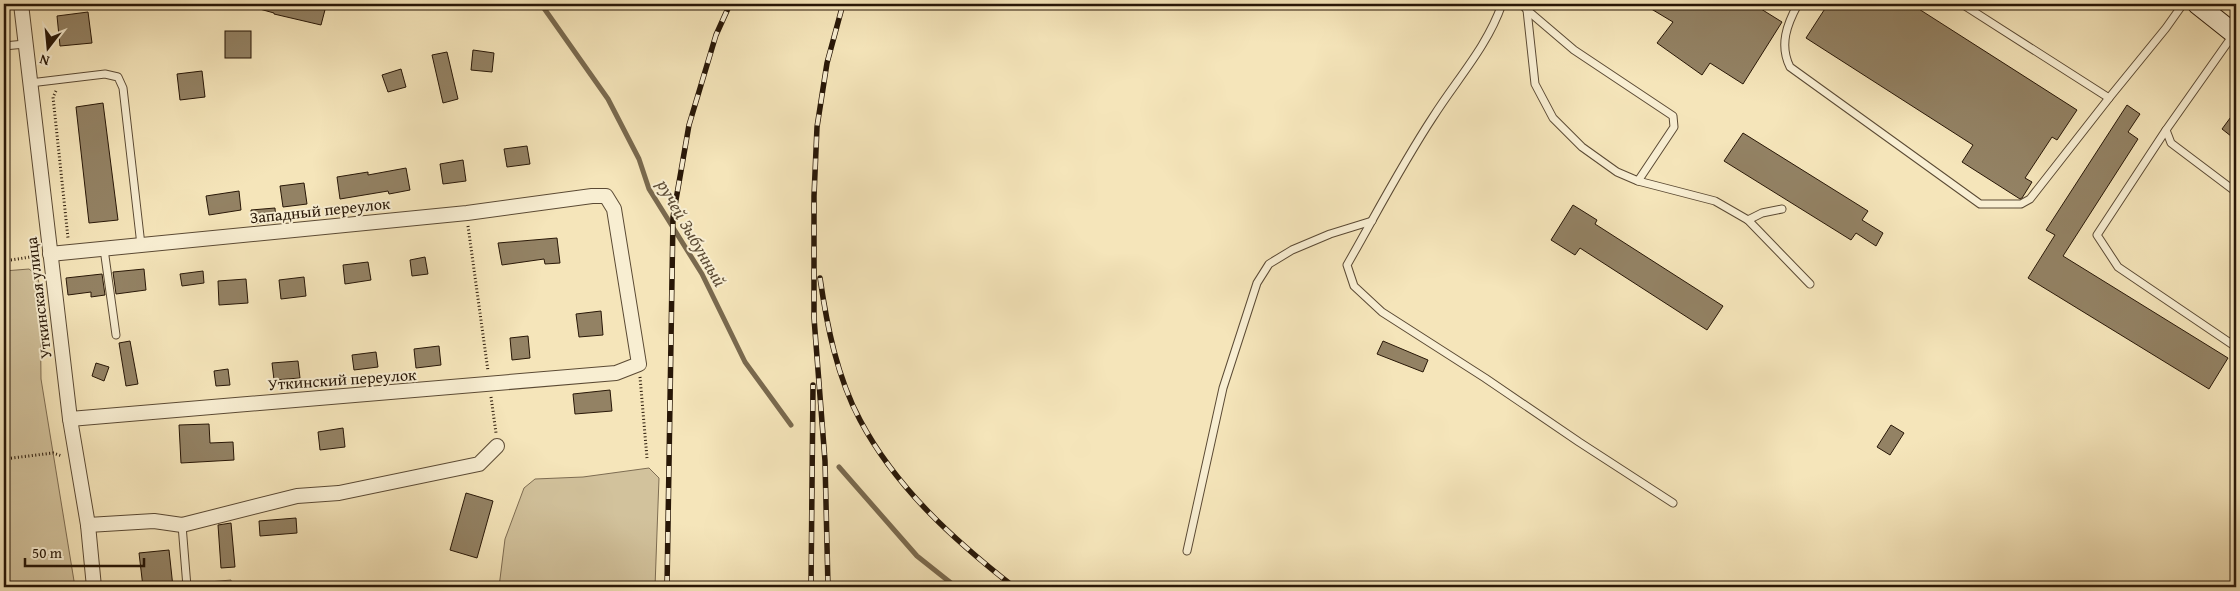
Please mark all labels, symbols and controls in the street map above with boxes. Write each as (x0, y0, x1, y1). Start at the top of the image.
north arrow (22, 22, 72, 72)
text: N (37, 49, 52, 71)
water label: ручей Зыбунный (650, 173, 734, 292)
street label: Западный переулок (249, 191, 392, 229)
street label: Уткинская улица (19, 235, 57, 360)
street label: Уткинский переулок (267, 362, 418, 396)
scale bar (25, 536, 144, 568)
text: 50 m (32, 542, 63, 563)

